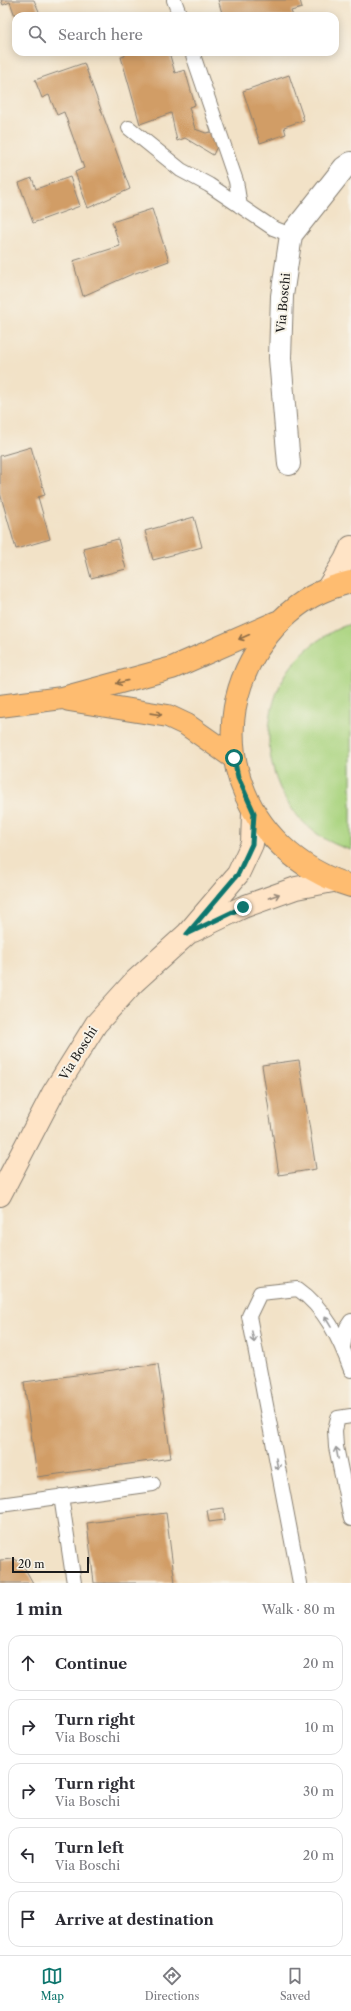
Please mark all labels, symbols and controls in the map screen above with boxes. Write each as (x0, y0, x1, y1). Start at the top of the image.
search box (12, 12, 339, 56)
icon: search (26, 23, 48, 45)
text: Search here (58, 25, 143, 44)
street label: Via Boschi (273, 272, 293, 335)
one-way arrow (238, 633, 250, 641)
one-way arrow (116, 679, 129, 686)
one-way arrow (149, 710, 162, 718)
route start (225, 749, 243, 767)
one-way arrow (267, 891, 279, 899)
route end (234, 898, 252, 916)
street label: Via Boschi (55, 1023, 100, 1083)
one-way arrow (324, 1316, 332, 1328)
one-way arrow (249, 1330, 257, 1343)
one-way arrow (333, 1447, 341, 1460)
one-way arrow (274, 1457, 282, 1470)
scale bar (12, 1555, 89, 1574)
text: 20 m (18, 1557, 44, 1571)
text: 1 min (16, 1599, 63, 1619)
text: Walk · 80 m (262, 1601, 335, 1617)
icon: ahead (17, 1652, 39, 1674)
text: Continue (55, 1654, 127, 1673)
text: 20 m (303, 1655, 334, 1671)
text: Turn right (55, 1710, 135, 1729)
icon: right (17, 1716, 39, 1738)
text: 10 m (305, 1719, 334, 1735)
text: Via Boschi (55, 1729, 120, 1745)
text: Turn right (55, 1774, 135, 1793)
icon: right (17, 1780, 39, 1802)
text: 30 m (303, 1783, 334, 1799)
text: Via Boschi (55, 1793, 120, 1809)
text: Turn left (55, 1838, 124, 1857)
icon: left (17, 1844, 39, 1866)
text: 20 m (303, 1847, 334, 1863)
text: Via Boschi (55, 1857, 120, 1873)
icon: arrive (17, 1908, 39, 1930)
text: Arrive at destination (55, 1910, 214, 1929)
tab: Map (40, 1965, 64, 2003)
tab: Directions (145, 1965, 199, 2003)
tab: Saved (280, 1965, 311, 2003)

